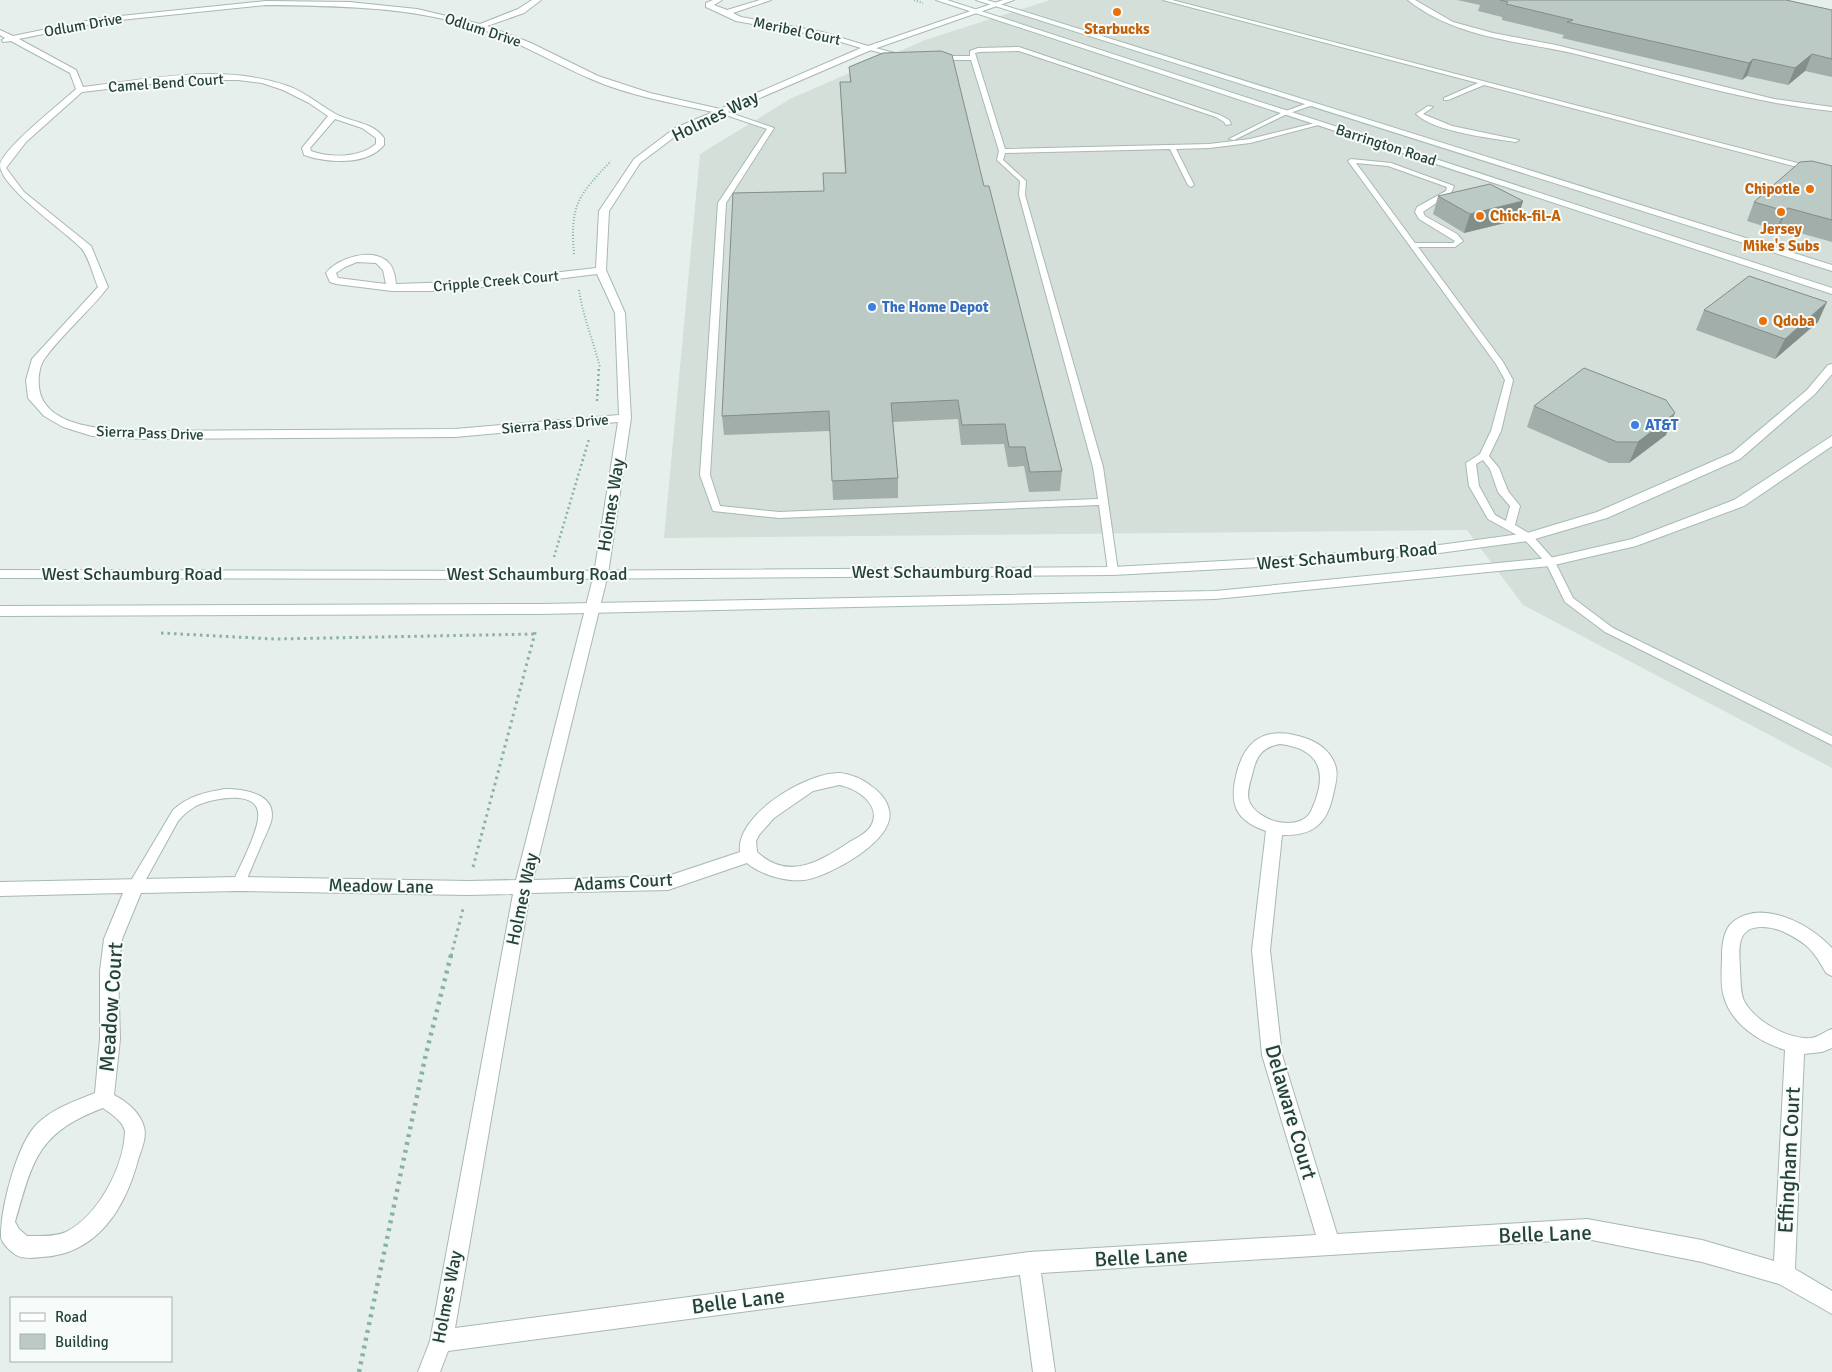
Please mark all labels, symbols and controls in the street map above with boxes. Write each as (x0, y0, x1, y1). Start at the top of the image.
marker: Starbucks (1111, 6, 1123, 18)
street label: Odlum Drive (42, 9, 124, 41)
street label: Odlum Drive (443, 9, 523, 51)
street label: Meribel Court (752, 13, 842, 49)
place label: Starbucks (1084, 20, 1150, 38)
street label: Camel Bend Court (108, 70, 224, 96)
street label: Holmes Way (668, 85, 763, 146)
street label: Barrington Road (1333, 120, 1439, 170)
place label: Chipotle (1745, 180, 1800, 198)
marker: Chipotle (1804, 183, 1816, 195)
marker: Jersey Mike's Subs (1775, 206, 1787, 218)
place label: Chick-fil-A (1490, 207, 1561, 225)
marker: Chick-fil-A (1474, 210, 1486, 222)
place label: Jersey Mike's Subs (1743, 220, 1820, 255)
street label: Cripple Creek Court (432, 267, 560, 295)
place label: The Home Depot (882, 298, 989, 316)
marker: The Home Depot (866, 301, 878, 313)
place label: Qdoba (1773, 312, 1815, 330)
marker: Qdoba (1757, 315, 1769, 327)
street label: Sierra Pass Drive (501, 410, 609, 438)
place label: AT&T (1645, 416, 1679, 434)
marker: AT&T (1629, 419, 1641, 431)
street label: Sierra Pass Drive (96, 422, 204, 444)
street label: Holmes Way (593, 456, 629, 553)
street label: West Schaumburg Road (1256, 537, 1438, 575)
street label: West Schaumburg Road (851, 561, 1033, 583)
street label: West Schaumburg Road (41, 563, 223, 585)
street label: West Schaumburg Road (446, 563, 628, 585)
street label: Holmes Way (501, 850, 543, 947)
street label: Adams Court (573, 868, 673, 896)
street label: Meadow Lane (328, 874, 434, 898)
street label: Meadow Court (93, 941, 129, 1073)
street label: Delaware Court (1259, 1041, 1323, 1183)
street label: Effingham Court (1772, 1086, 1806, 1234)
street label: Belle Lane (1498, 1219, 1592, 1249)
street label: Belle Lane (1094, 1242, 1188, 1272)
street label: Holmes Way (427, 1248, 467, 1345)
street label: Belle Lane (690, 1282, 786, 1320)
legend (10, 1297, 172, 1362)
text: Road (55, 1308, 87, 1326)
text: Building (55, 1333, 109, 1351)

